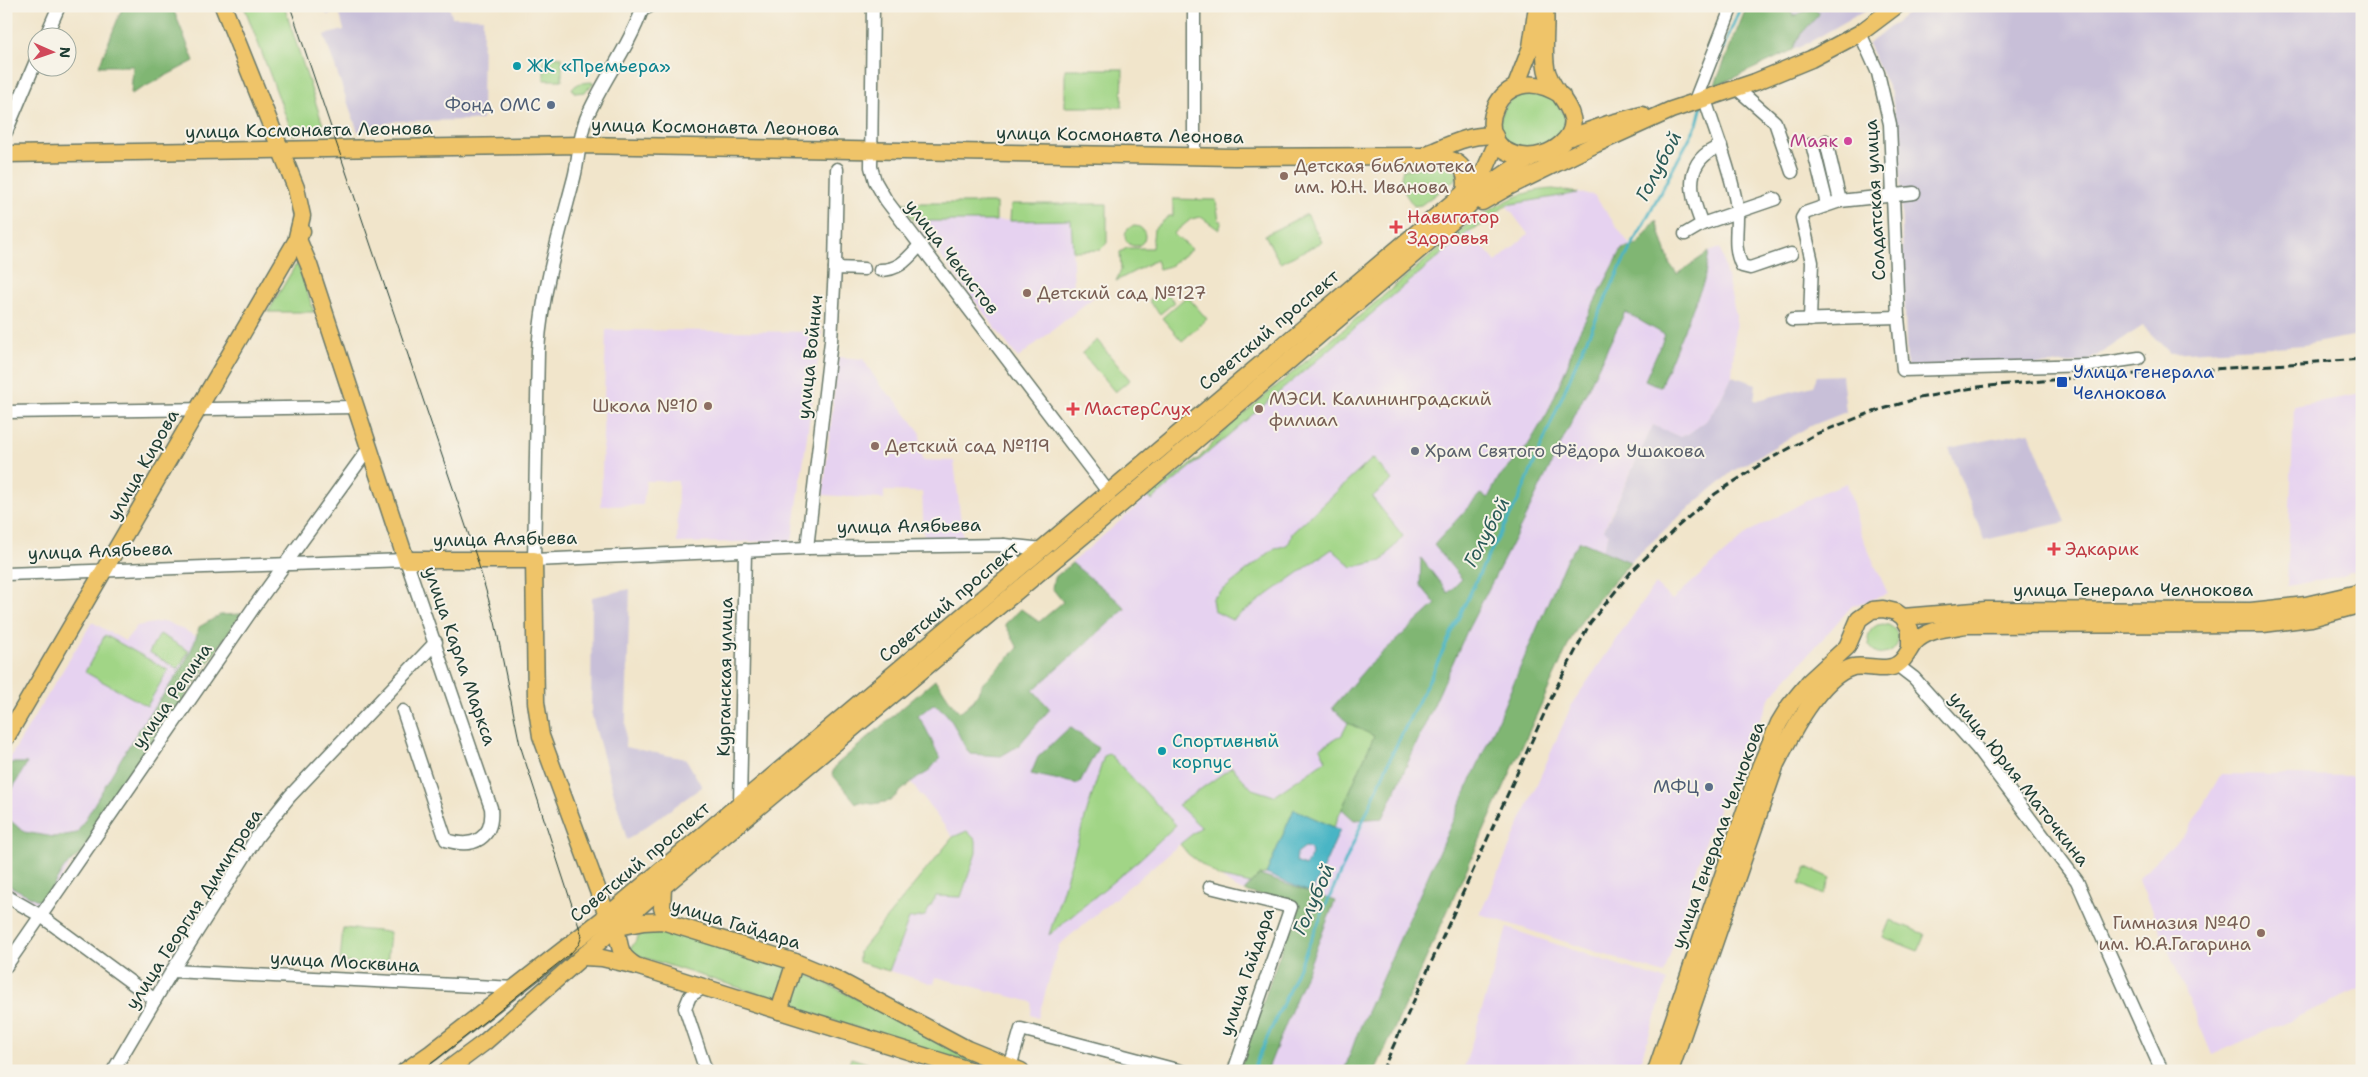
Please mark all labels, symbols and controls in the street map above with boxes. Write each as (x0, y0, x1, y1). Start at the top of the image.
north arrow (28, 28, 78, 78)
text: N (56, 47, 74, 58)
place label: ЖК «Премьера» (527, 54, 671, 78)
marker: ЖК «Премьера» (511, 60, 523, 72)
place label: Фонд ОМС (445, 93, 541, 117)
marker: Фонд ОМС (545, 99, 557, 111)
street label: улица Космонавта Леонова (591, 113, 839, 141)
street label: улица Космонавта Леонова (185, 116, 433, 144)
street label: Солдатская улица (1859, 119, 1891, 281)
street label: улица Космонавта Леонова (996, 121, 1244, 149)
water label: Голубой (1630, 127, 1687, 206)
place label: Маяк (1790, 129, 1838, 153)
marker: Маяк (1842, 135, 1854, 147)
place label: Детская библиотека им. Ю.Н. Иванова (1294, 154, 1475, 199)
marker: Детская библиотека им. Ю.Н. Иванова (1278, 170, 1290, 182)
street label: улица Чекистов (899, 194, 1005, 320)
place label: Навигатор Здоровья (1407, 205, 1499, 250)
marker: Навигатор Здоровья (1389, 220, 1403, 234)
street label: Советский проспект (1194, 264, 1345, 396)
place label: Детский сад №127 (1037, 281, 1206, 305)
marker: Детский сад №127 (1021, 287, 1033, 299)
street label: улица Войнич (792, 294, 828, 420)
place label: Улица генерала Челнокова (2073, 360, 2214, 405)
marker: Улица генерала Челнокова (2055, 375, 2069, 389)
place label: МЭСИ. Калининградский филиал (1269, 387, 1492, 432)
place label: Школа №10 (592, 394, 698, 418)
place label: МастерСлух (1084, 397, 1191, 421)
marker: Школа №10 (702, 400, 714, 412)
marker: МастерСлух (1066, 402, 1080, 416)
marker: МЭСИ. Калининградский филиал (1253, 403, 1265, 415)
street label: улица Кирова (101, 405, 185, 525)
place label: Детский сад №119 (885, 434, 1050, 458)
place label: Храм Святого Фёдора Ушакова (1425, 439, 1705, 463)
marker: Детский сад №119 (869, 440, 881, 452)
marker: Храм Святого Фёдора Ушакова (1409, 445, 1421, 457)
water label: Голубой (1458, 493, 1515, 572)
street label: улица Алябьева (837, 513, 981, 539)
street label: улица Алябьева (433, 526, 577, 552)
street label: улица Алябьева (27, 536, 173, 566)
street label: Советский проспект (874, 536, 1025, 668)
place label: Эдкарик (2065, 537, 2139, 561)
marker: Эдкарик (2047, 542, 2061, 556)
street label: улица Карла Маркса (418, 563, 502, 749)
street label: улица Генерала Челнокова (2013, 578, 2253, 602)
street label: Курганская улица (712, 597, 738, 757)
street label: улица Репина (127, 638, 217, 754)
street label: улица Юрия Маточкина (1943, 687, 2095, 871)
street label: улица Генерала Челнокова (1666, 718, 1770, 952)
place label: Спортивный корпус (1172, 729, 1279, 774)
marker: Спортивный корпус (1156, 745, 1168, 757)
place label: МФЦ (1653, 775, 1699, 799)
marker: МФЦ (1703, 781, 1715, 793)
street label: Советский проспект (565, 796, 716, 928)
street label: улица Георгия Димитрова (120, 804, 268, 1014)
water label: Голубой (1287, 860, 1340, 939)
street label: улица Гайдара (668, 893, 804, 955)
street label: улица Гайдара (1214, 905, 1280, 1039)
place label: Гимназия №40 им. Ю.А.Гагарина (2098, 911, 2251, 956)
marker: Гимназия №40 им. Ю.А.Гагарина (2255, 927, 2267, 939)
street label: улица Москвина (270, 946, 420, 978)

